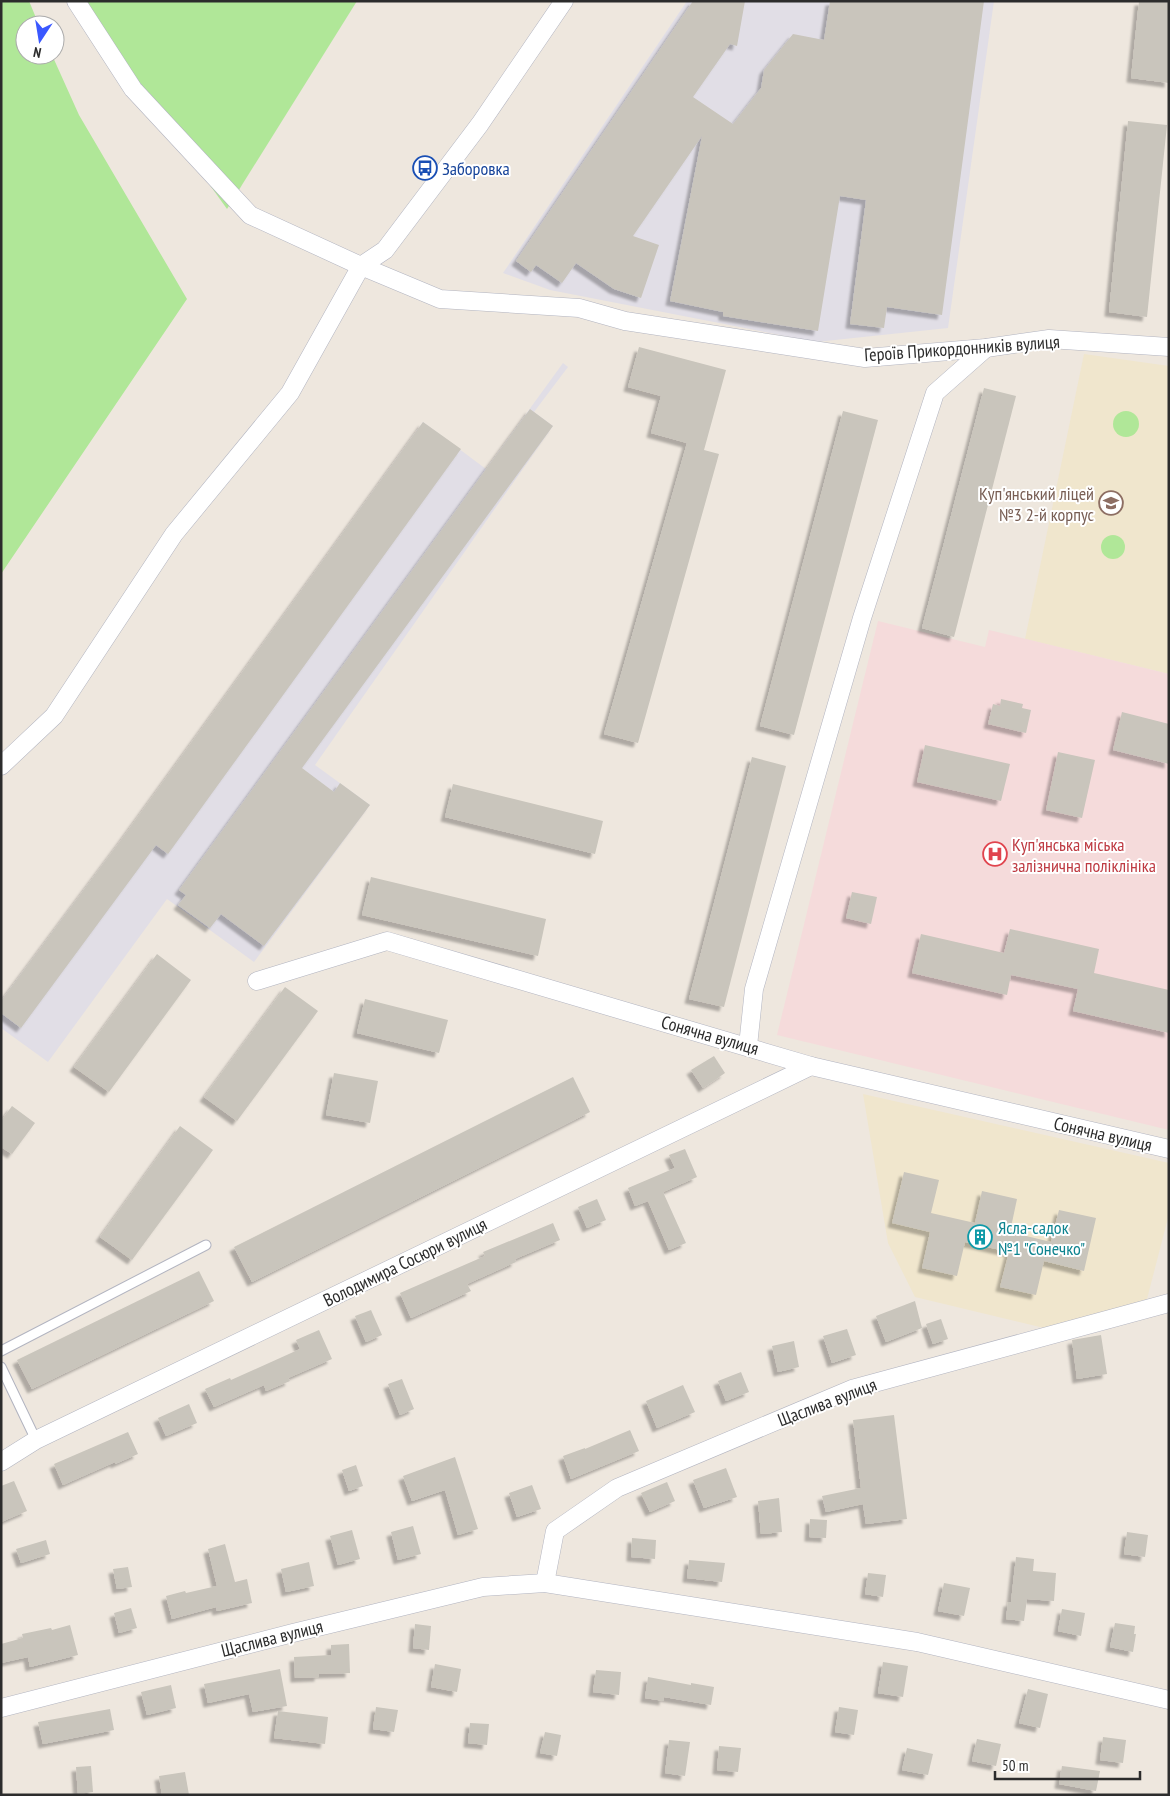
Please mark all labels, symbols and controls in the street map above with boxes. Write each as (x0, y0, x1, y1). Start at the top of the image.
north arrow (15, 15, 65, 65)
text: N (32, 43, 43, 62)
bus stop icon: Заборовка (412, 155, 438, 181)
place label: Заборовка (442, 157, 510, 180)
street label: Героїв Прикордонників вулиця (864, 330, 1060, 366)
place label: Куп'янський ліцей №3 2-й корпус (979, 482, 1095, 526)
school or university icon: Куп'янський ліцей №3 2-й корпус (1098, 490, 1124, 516)
place label: Куп'янська міська залізнична поліклініка (1012, 833, 1156, 877)
hospital icon: Куп'янська міська залізнична поліклініка (982, 841, 1008, 867)
street label: Сонячна вулиця (659, 1010, 761, 1060)
street label: Сонячна вулиця (1052, 1112, 1154, 1156)
street label: Володимира Сосюри вулиця (319, 1212, 491, 1312)
place label: Ясла-садок №1 "Сонечко" (998, 1216, 1085, 1260)
building icon: Ясла-садок №1 "Сонечко" (967, 1224, 993, 1250)
street label: Щаслива вулиця (774, 1373, 880, 1431)
street label: Щаслива вулиця (219, 1614, 325, 1662)
scale bar (995, 1748, 1140, 1780)
text: 50 m (1002, 1756, 1028, 1775)

